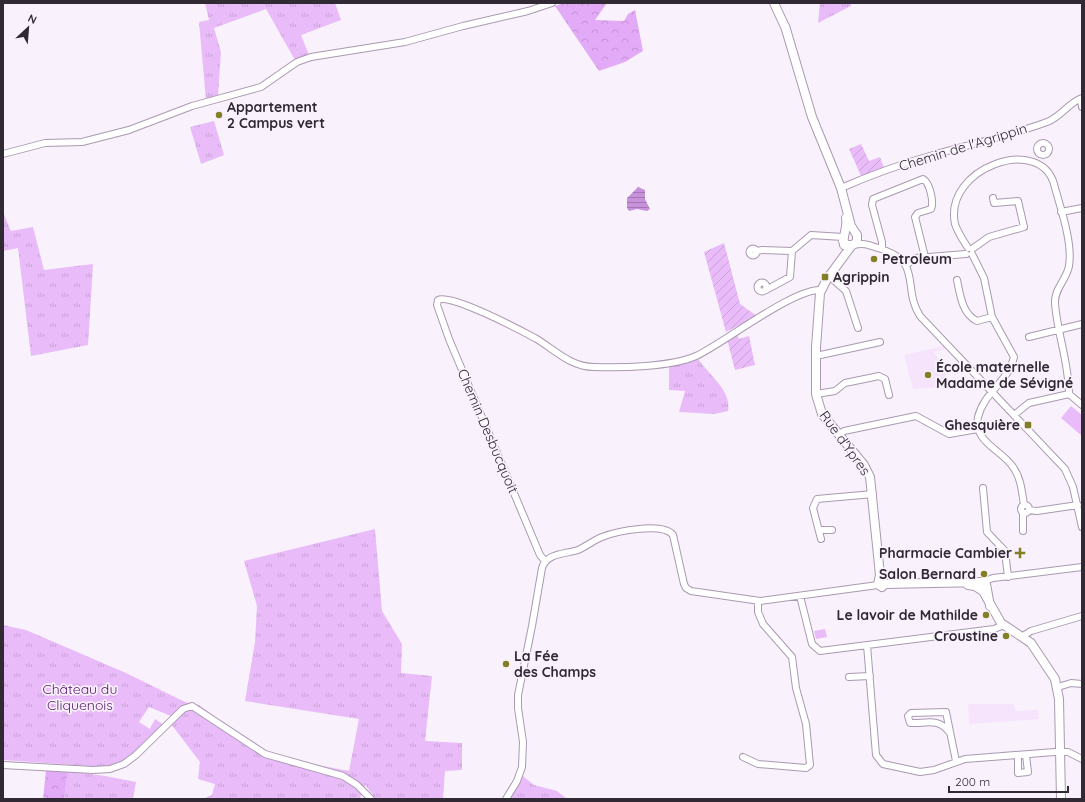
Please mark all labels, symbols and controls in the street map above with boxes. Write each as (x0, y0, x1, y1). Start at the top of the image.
north arrow (8, 8, 48, 48)
text: N (26, 11, 39, 27)
place label: Appartement 2 Campus vert (227, 98, 325, 132)
marker: Appartement 2 Campus vert (214, 110, 224, 120)
street label: Chemin de l'Agrippin (897, 119, 1029, 175)
place label: Petroleum (882, 250, 952, 268)
marker: Petroleum (869, 254, 879, 264)
place label: Agrippin (833, 268, 890, 286)
marker: Agrippin (820, 272, 830, 282)
place label: École maternelle Madame de Sévigné (936, 358, 1073, 392)
street label: Chemin Desbucquoit (454, 366, 523, 496)
marker: École maternelle Madame de Sévigné (923, 370, 933, 380)
street label: Rue d'Ypres (815, 407, 875, 479)
place label: Ghesquière (944, 416, 1020, 434)
marker: Ghesquière (1023, 420, 1033, 430)
place label: Pharmacie Cambier (879, 544, 1012, 562)
marker: Pharmacie Cambier (1015, 548, 1025, 558)
place label: Salon Bernard (879, 565, 976, 583)
marker: Salon Bernard (979, 569, 989, 579)
place label: Le lavoir de Mathilde (837, 606, 978, 624)
marker: Le lavoir de Mathilde (981, 610, 991, 620)
place label: Croustine (934, 627, 998, 645)
marker: Croustine (1001, 631, 1011, 641)
place label: La Fée des Champs (514, 647, 596, 681)
marker: La Fée des Champs (501, 659, 511, 669)
park label: Château du Cliquenois (42, 680, 118, 714)
scale bar (949, 768, 1068, 794)
text: 200 m (955, 774, 990, 789)

